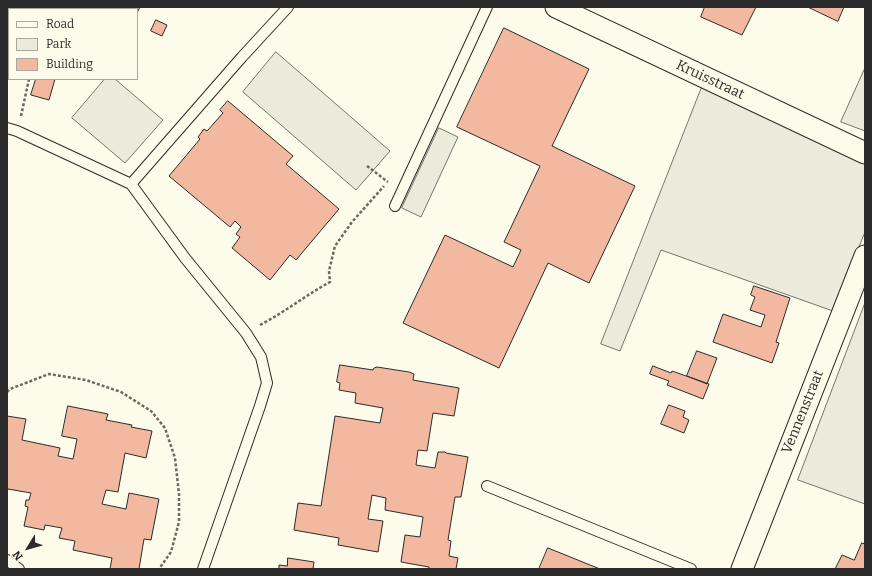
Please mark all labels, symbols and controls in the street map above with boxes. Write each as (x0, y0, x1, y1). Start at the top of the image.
legend (8, 8, 138, 80)
text: Road (46, 17, 74, 31)
text: Park (46, 37, 71, 51)
text: Building (46, 57, 93, 71)
street label: Kruisstraat (673, 57, 747, 103)
street label: Vennenstraat (779, 368, 827, 456)
north arrow (8, 528, 48, 568)
text: N (10, 548, 26, 563)

